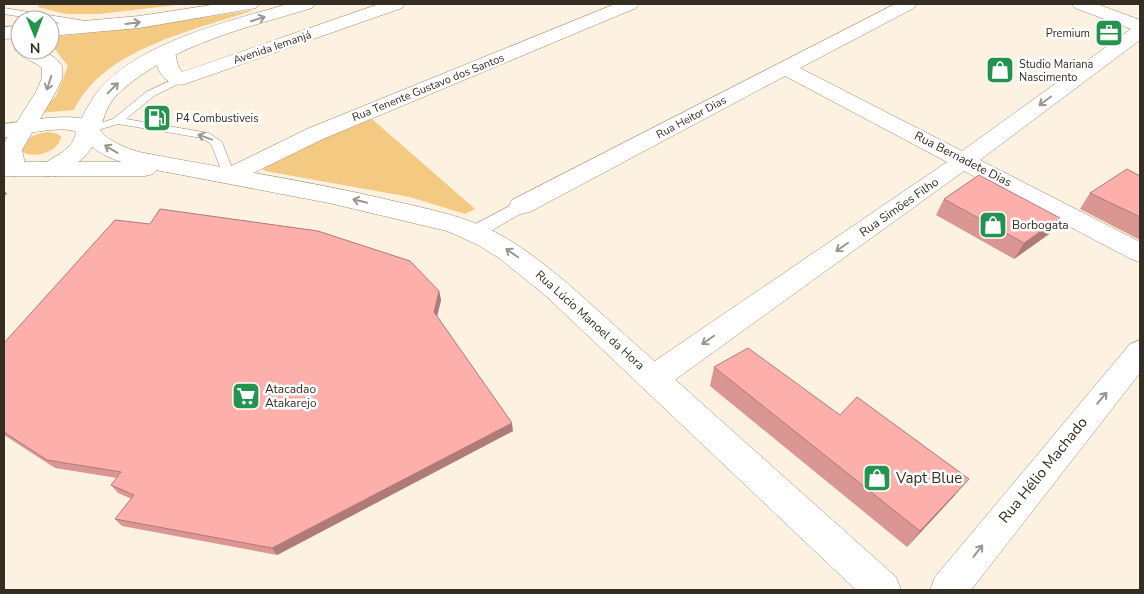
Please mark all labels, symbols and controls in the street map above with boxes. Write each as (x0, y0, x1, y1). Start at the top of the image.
north arrow (10, 10, 60, 60)
one-way arrow (250, 14, 266, 23)
one-way arrow (125, 18, 141, 28)
office icon: Premium (1094, 18, 1124, 48)
place label: Premium (1046, 26, 1090, 41)
street label: Avenida Iemanjá (231, 27, 313, 68)
text: N (30, 38, 41, 57)
street label: Rua Tenente Gustavo dos Santos (350, 50, 507, 125)
shop icon: Studio Mariana Nascimento (985, 55, 1015, 85)
place label: Studio Mariana Nascimento (1019, 57, 1093, 85)
one-way arrow (44, 75, 54, 91)
one-way arrow (107, 82, 119, 94)
street label: Rua Heitor Dias (654, 93, 729, 142)
one-way arrow (1039, 96, 1052, 107)
fuel station icon: P4 Combustiveis (142, 103, 172, 133)
place label: P4 Combustiveis (176, 111, 258, 126)
street label: Rua Bernadete Dias (912, 128, 1014, 191)
one-way arrow (198, 132, 214, 141)
one-way arrow (105, 143, 119, 153)
street label: Rua Simões Filho (856, 174, 942, 240)
one-way arrow (352, 196, 368, 205)
shop icon: Borbogata (978, 210, 1008, 240)
place label: Borbogata (1012, 217, 1069, 233)
one-way arrow (835, 242, 849, 252)
one-way arrow (506, 248, 520, 258)
street label: Rua Lúcio Manoel da Hora (532, 267, 648, 373)
one-way arrow (702, 335, 716, 345)
supermarket icon: Atacadao Atakarejo (231, 381, 261, 411)
place label: Atacadao Atakarejo (265, 381, 317, 411)
one-way arrow (1097, 392, 1108, 405)
street label: Rua Hélio Machado (994, 413, 1092, 527)
shop icon: Vapt Blue (862, 463, 892, 493)
place label: Vapt Blue (895, 468, 962, 488)
one-way arrow (972, 545, 983, 558)

